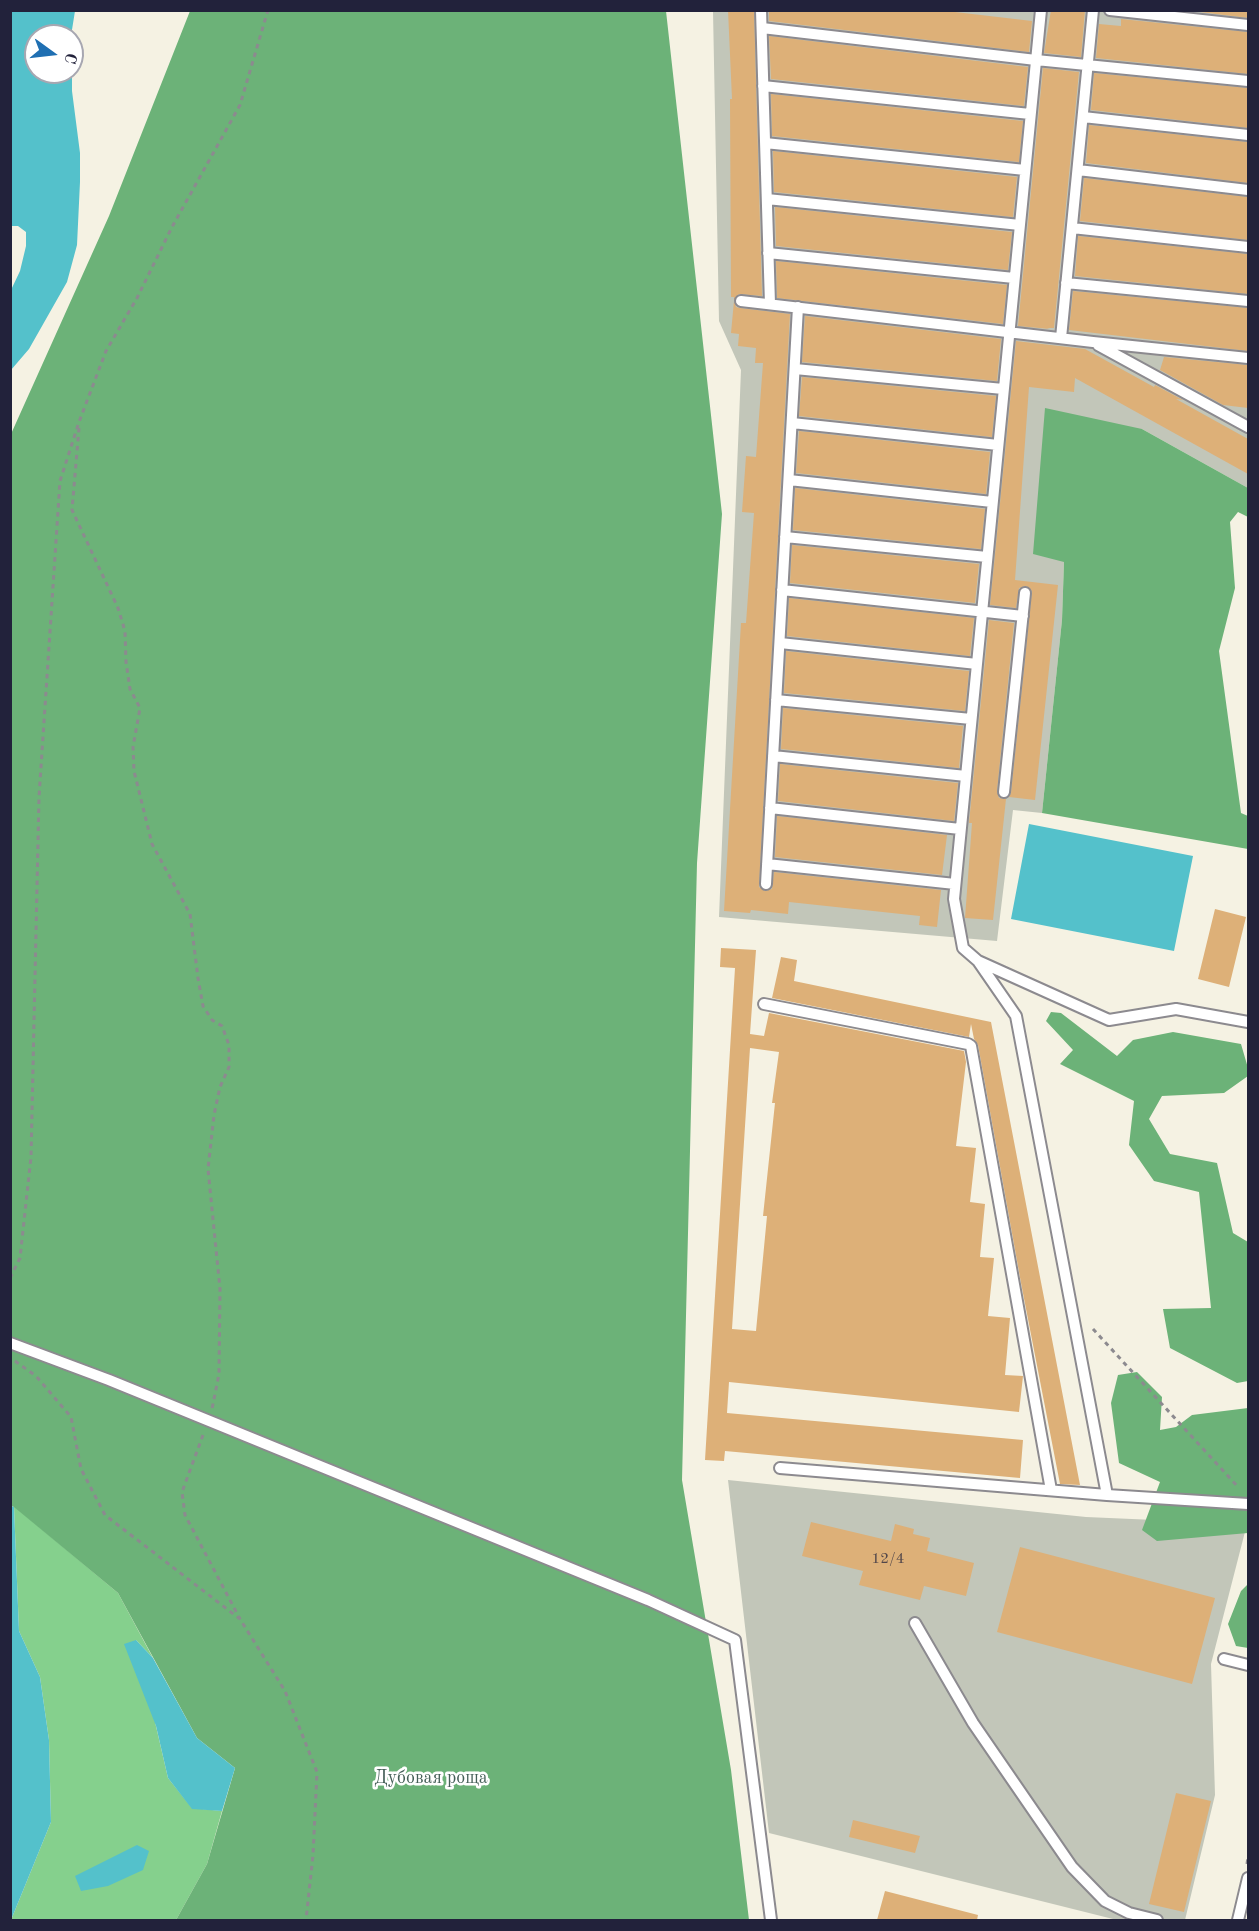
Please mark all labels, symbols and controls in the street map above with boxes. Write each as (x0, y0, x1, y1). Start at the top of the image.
north arrow (24, 24, 84, 84)
text: С (60, 51, 79, 65)
house number: 12/4 (872, 1550, 904, 1568)
park label: Дубовая роща (374, 1767, 488, 1789)

